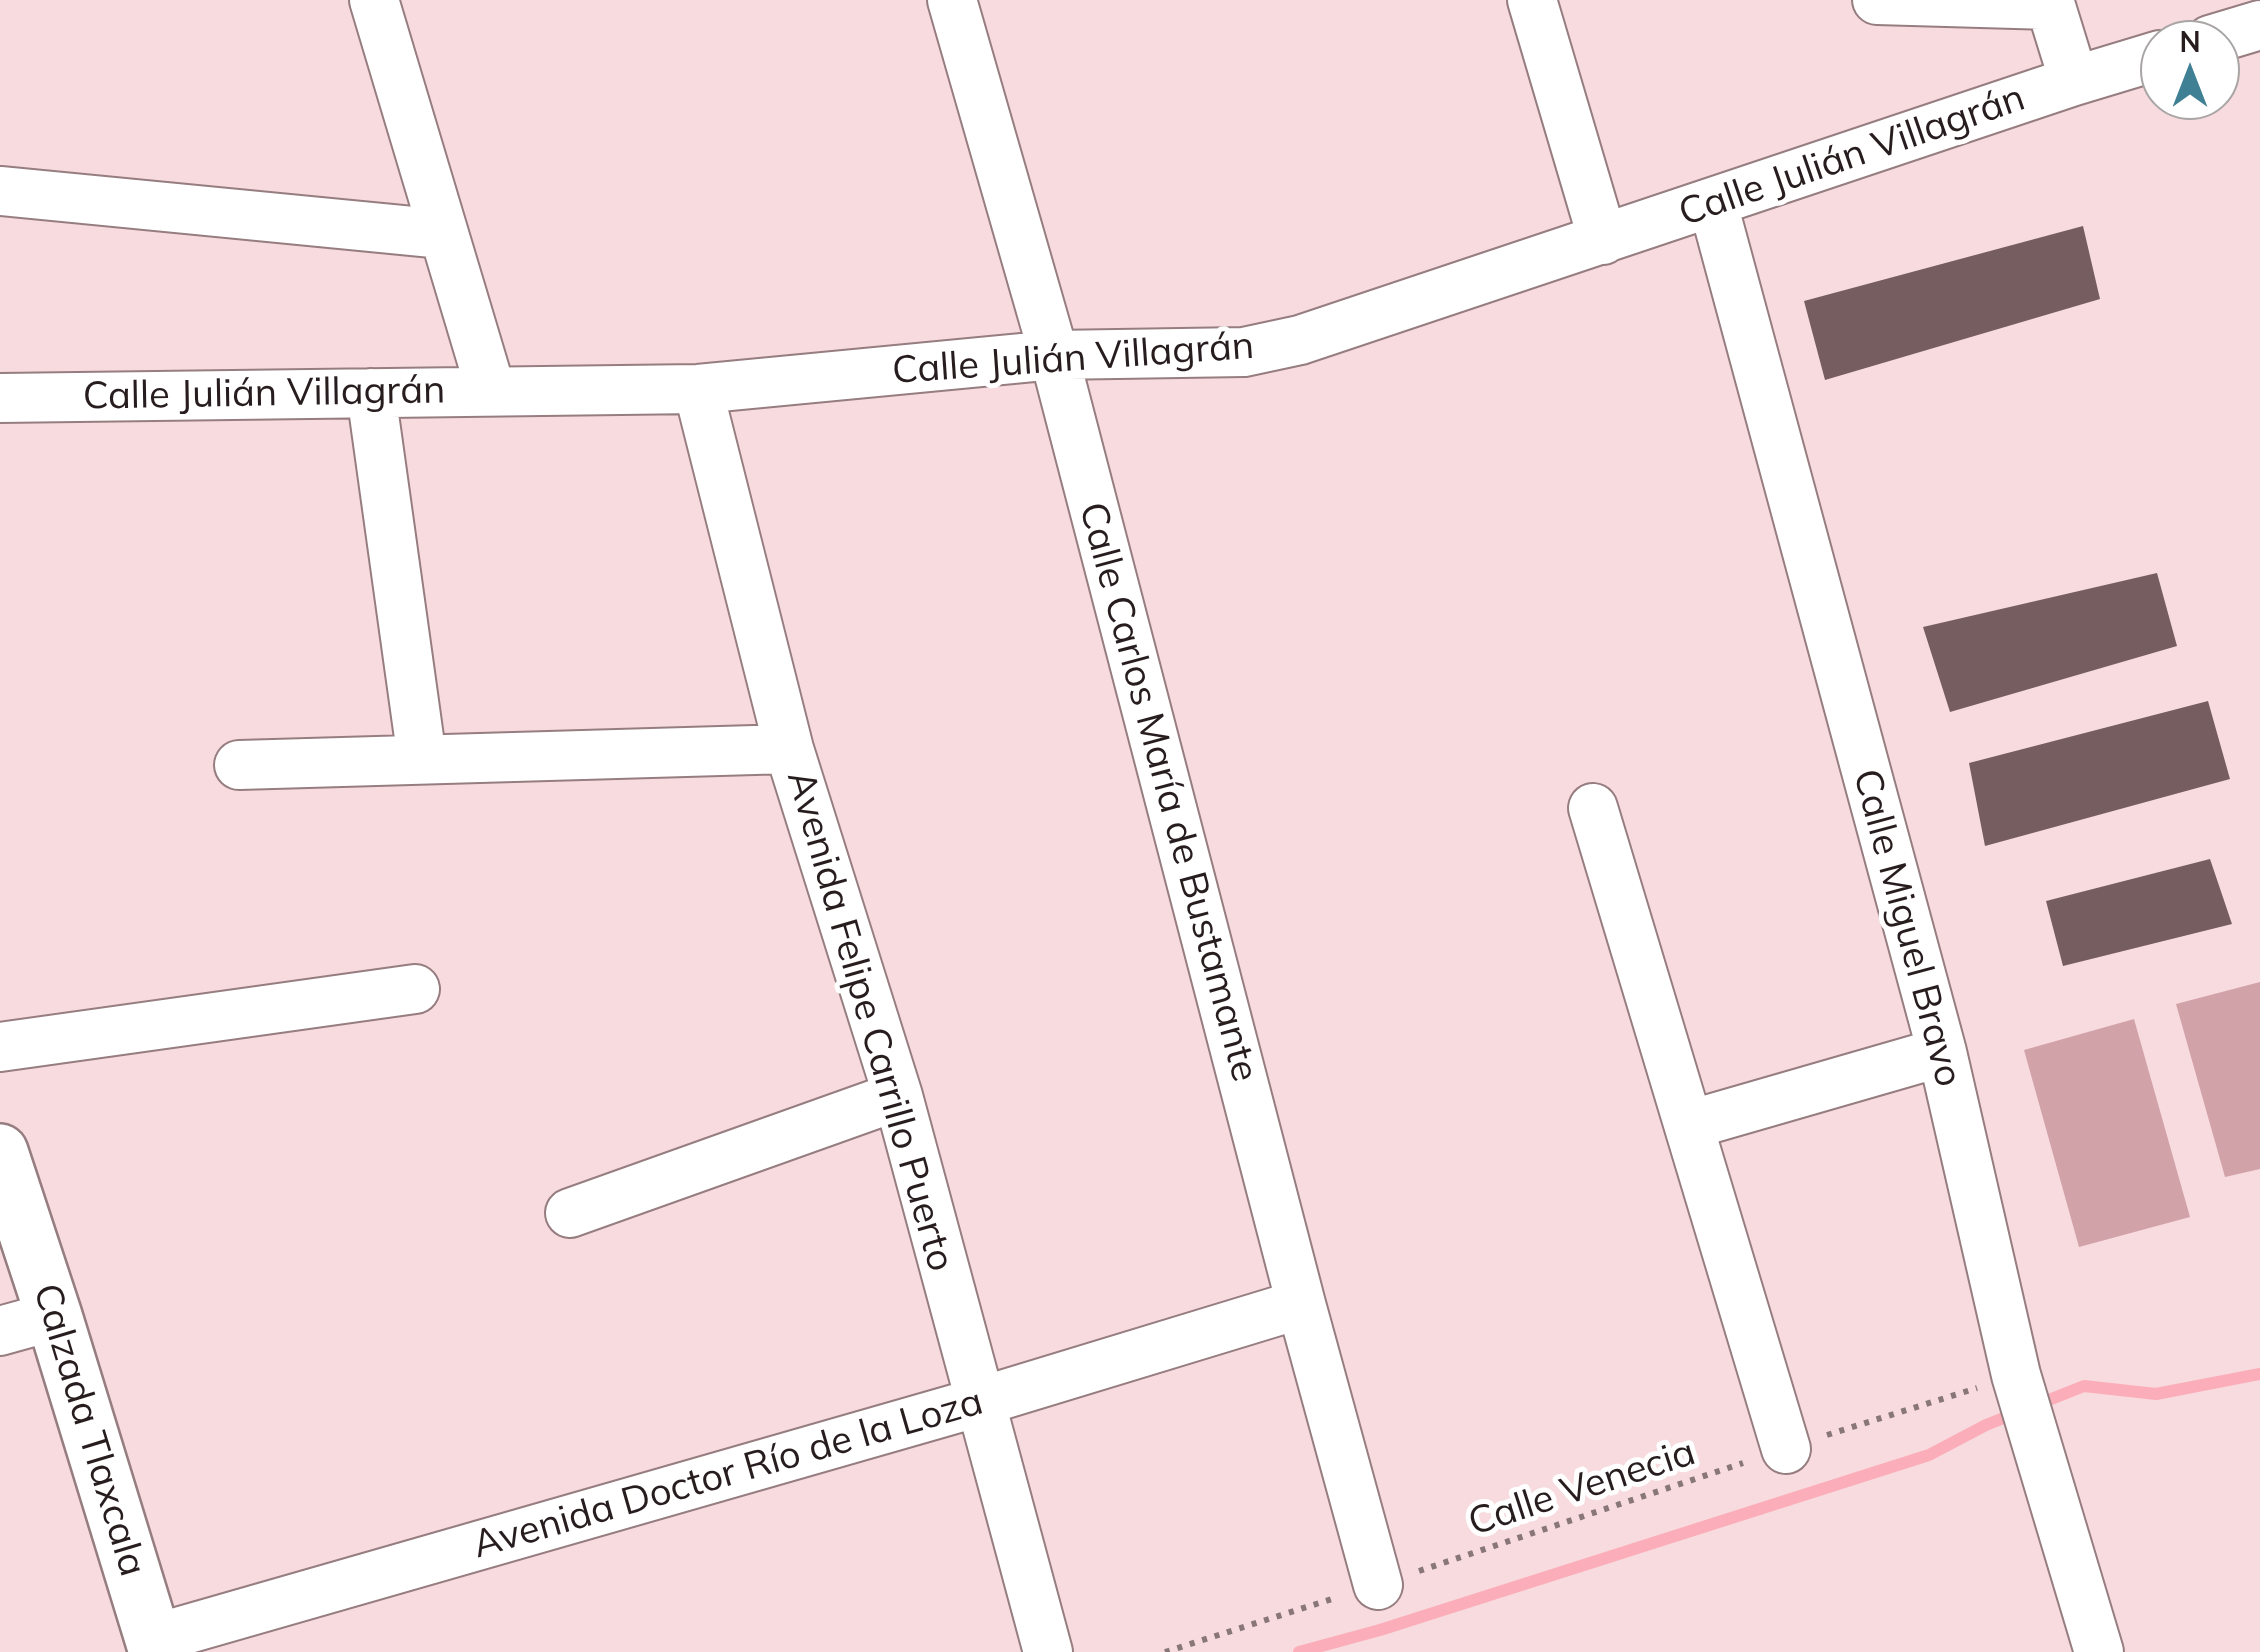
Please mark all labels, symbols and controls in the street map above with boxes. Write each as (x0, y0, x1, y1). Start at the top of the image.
north arrow (2140, 20, 2240, 120)
text: N (2179, 24, 2201, 59)
street label: Calle Julián Villagrán (1673, 75, 2031, 237)
street label: Calle Julián Villagrán (891, 324, 1255, 394)
street label: Calle Julián Villagrán (82, 368, 446, 420)
street label: Calle Carlos María de Bustamante (1069, 498, 1267, 1086)
street label: Calle Miguel Bravo (1843, 764, 1971, 1092)
street label: Avenida Felipe Carrillo Puerto (777, 766, 963, 1276)
street label: Calzada Tlaxcala (23, 1278, 155, 1582)
street label: Avenida Doctor Río de la Loza (468, 1379, 988, 1569)
street label: Calle Venecia (1463, 1430, 1701, 1546)

